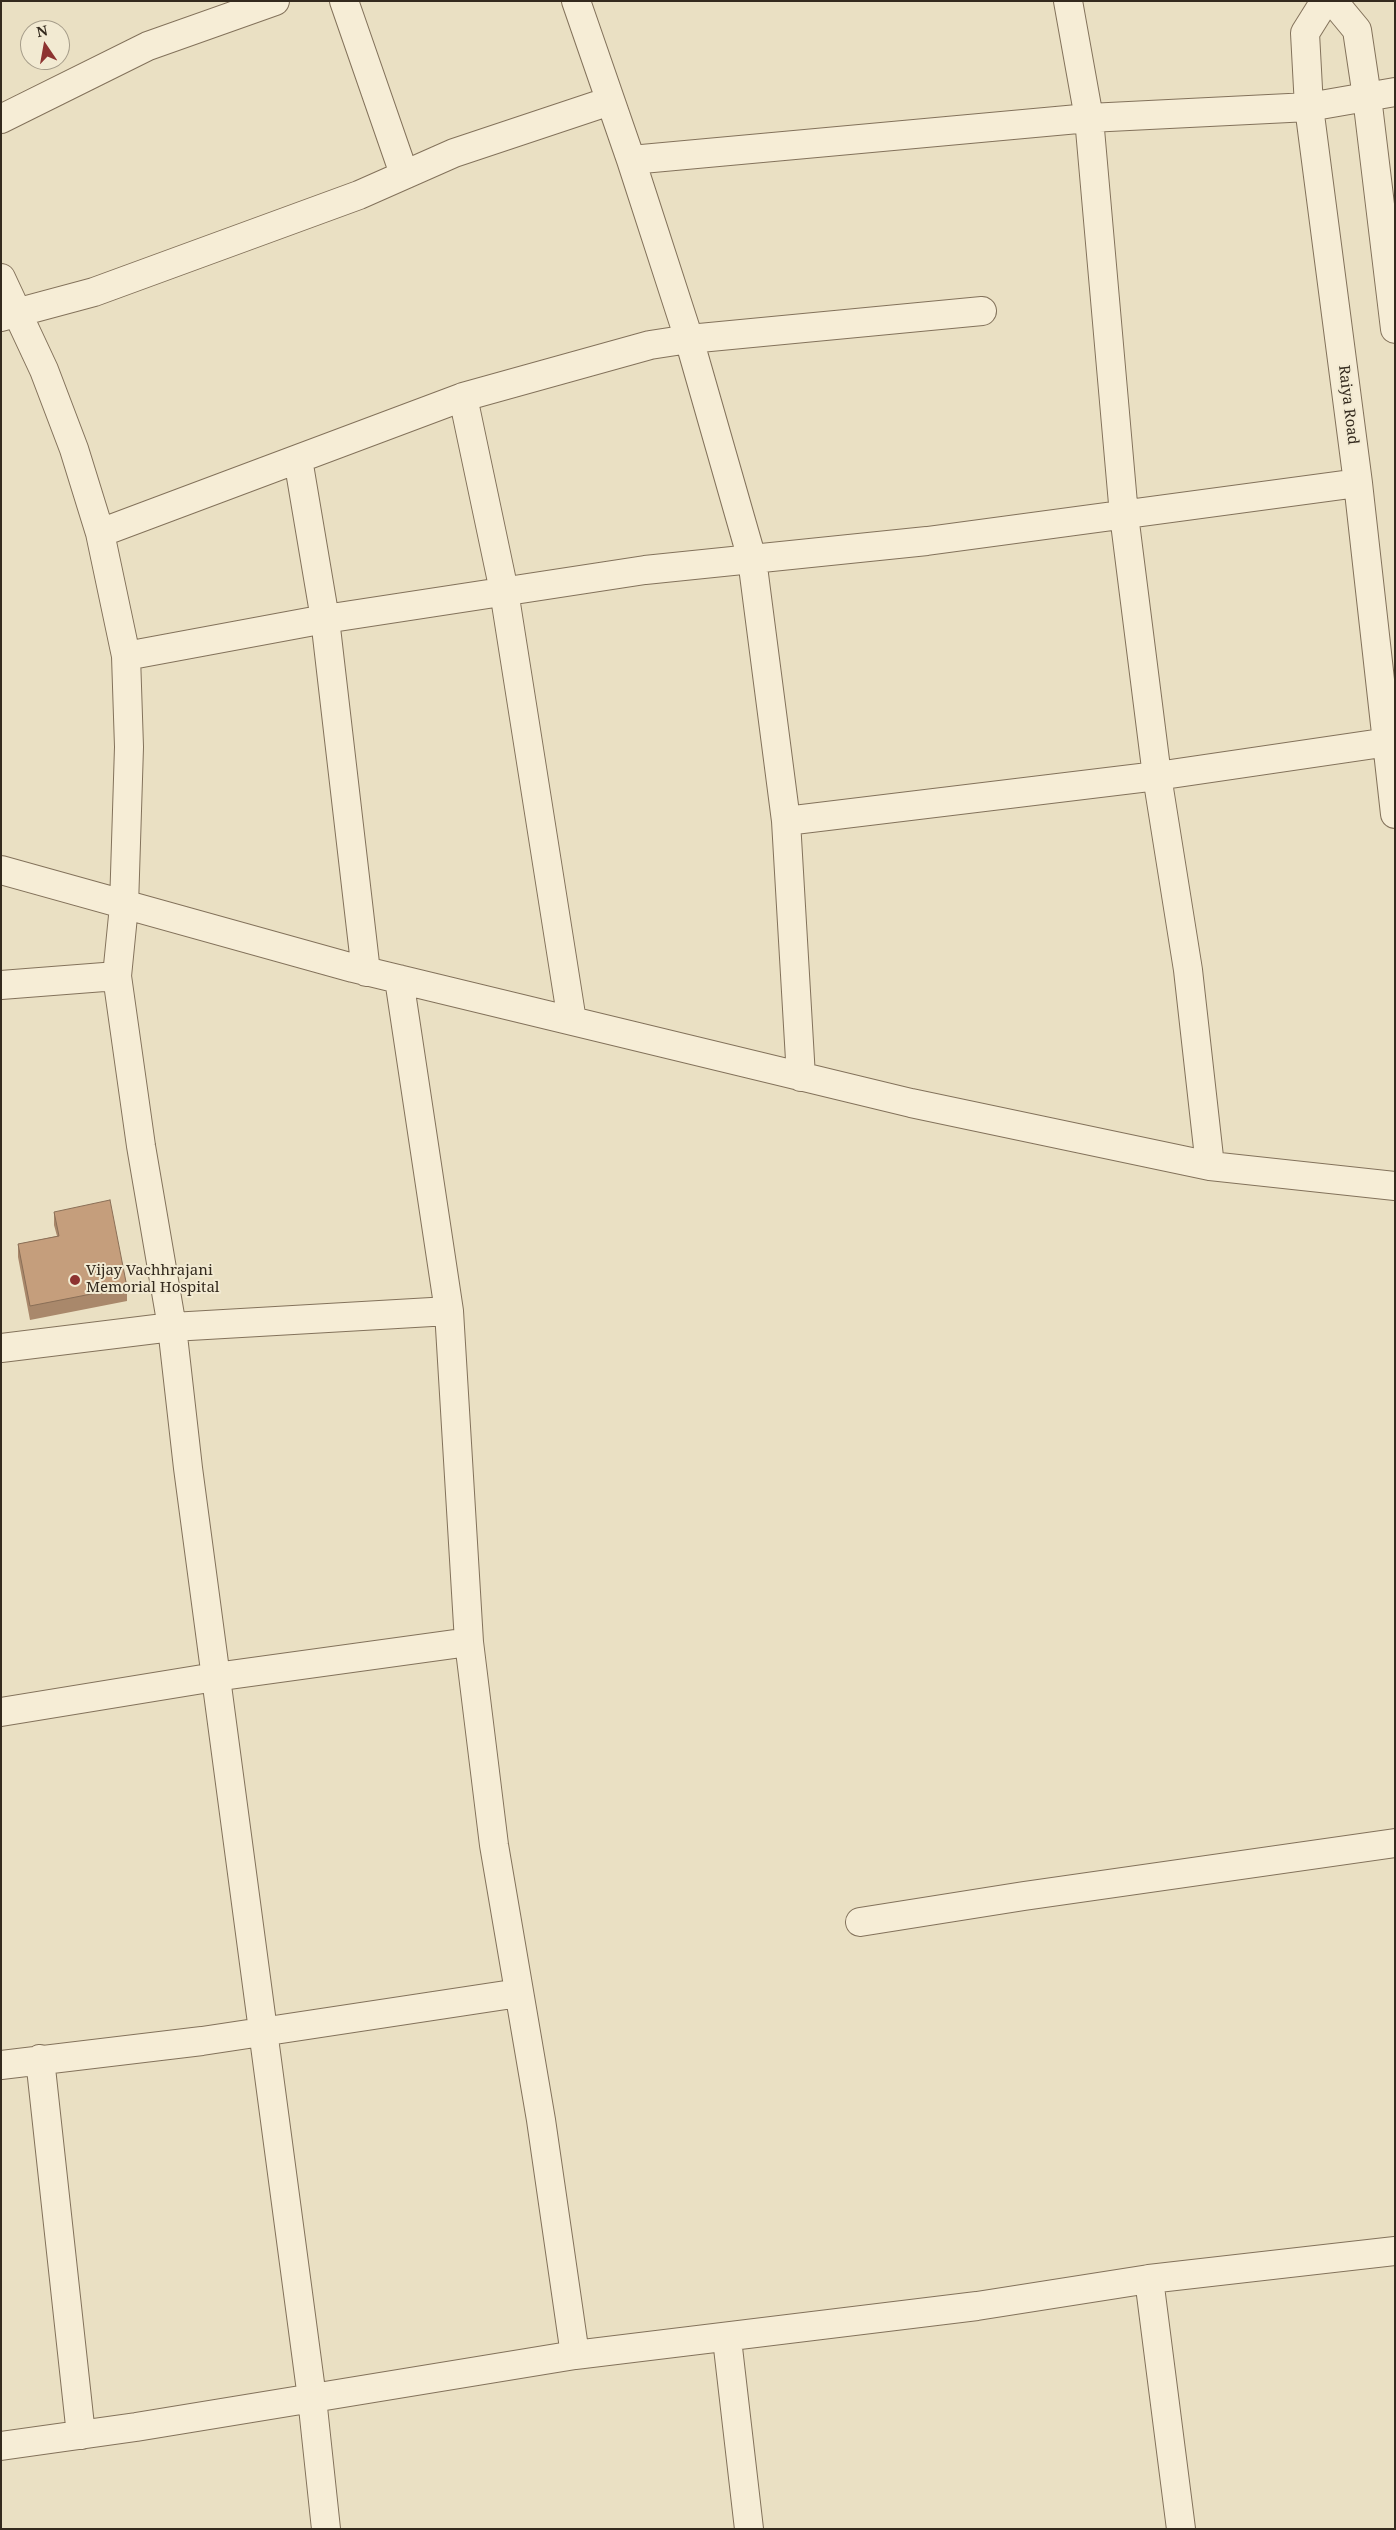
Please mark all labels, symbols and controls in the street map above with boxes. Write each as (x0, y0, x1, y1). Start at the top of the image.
north arrow (20, 20, 70, 70)
text: N (35, 20, 49, 41)
street label: Raiya Road (1334, 364, 1362, 446)
place label: Vijay Vachhrajani Memorial Hospital (86, 1262, 219, 1297)
marker: Vijay Vachhrajani Memorial Hospital (68, 1273, 82, 1287)

